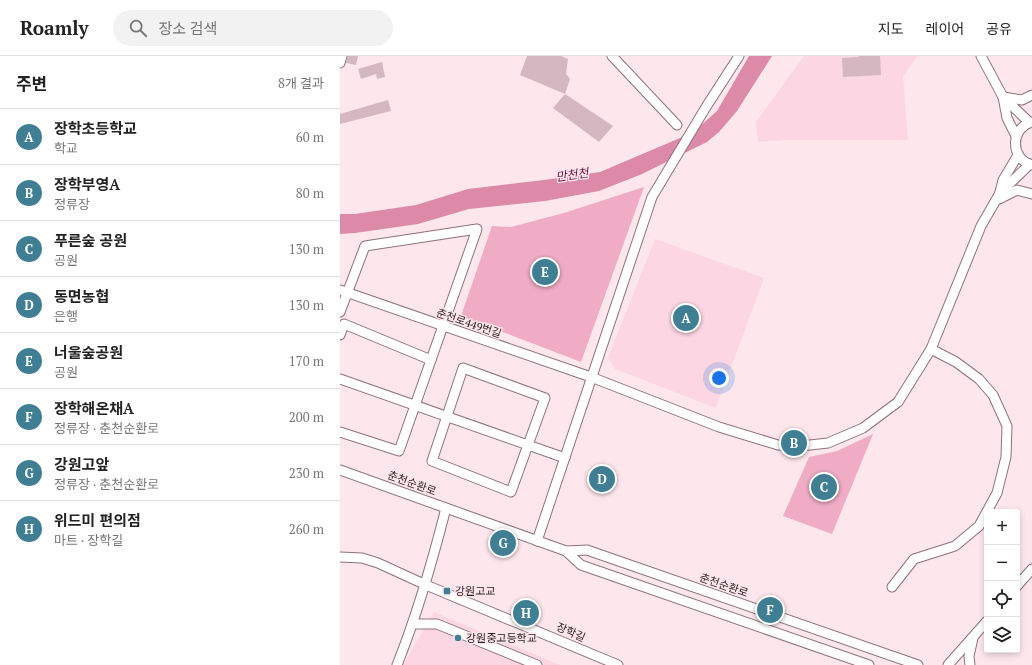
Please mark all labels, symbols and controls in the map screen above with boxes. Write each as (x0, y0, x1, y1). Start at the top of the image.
search box (113, 10, 393, 46)
text: Roamly (20, 15, 89, 40)
icon: search (127, 17, 149, 39)
text: 장소 검색 (159, 18, 217, 38)
text: 지도 (878, 19, 904, 38)
text: 레이어 (926, 19, 964, 38)
text: 공유 (986, 19, 1012, 38)
text: 주변 (16, 72, 47, 95)
text: 8개 결과 (278, 74, 324, 92)
text: 장학초등학교 (54, 118, 137, 138)
text: A (24, 128, 34, 146)
text: 60 m (296, 128, 324, 146)
text: 학교 (54, 139, 78, 157)
water label: 만천천 (554, 165, 591, 184)
text: 장학부영A (54, 174, 120, 194)
text: B (25, 184, 33, 202)
text: 80 m (296, 184, 324, 202)
text: 정류장 (54, 195, 90, 213)
text: 푸른숲 공원 (54, 230, 127, 250)
text: C (25, 240, 33, 258)
text: 130 m (289, 240, 324, 258)
text: 공원 (54, 251, 78, 269)
pin: E (532, 257, 558, 287)
text: 동면농협 (54, 286, 109, 306)
text: D (24, 296, 34, 314)
text: 130 m (289, 296, 324, 314)
pin: A (673, 303, 699, 333)
street label: 춘천로449번길 (434, 305, 504, 341)
text: 은행 (54, 307, 78, 325)
text: 너울숲공원 (54, 342, 123, 362)
text: E (25, 352, 33, 370)
text: 170 m (289, 352, 324, 370)
text: 공원 (54, 363, 78, 381)
your location (709, 368, 729, 388)
text: 장학해온채A (54, 398, 134, 418)
text: F (25, 408, 33, 426)
text: 200 m (289, 408, 324, 426)
text: 정류장 · 춘천순환로 (54, 419, 159, 437)
pin: B (781, 428, 807, 458)
text: 강원고앞 (54, 454, 109, 474)
text: G (24, 464, 34, 482)
text: 230 m (289, 464, 324, 482)
pin: D (589, 464, 615, 494)
street label: 춘천순환로 (386, 468, 438, 498)
pin: C (811, 472, 837, 502)
text: 정류장 · 춘천순환로 (54, 475, 159, 493)
map controls (984, 509, 1020, 653)
button: + (984, 509, 1020, 545)
text: 위드미 편의점 (54, 510, 141, 530)
text: H (24, 520, 34, 538)
text: 260 m (289, 520, 324, 538)
pin: G (490, 528, 516, 558)
text: 마트 · 장학길 (54, 531, 123, 549)
button: − (984, 545, 1020, 581)
street label: 춘천순환로 (698, 570, 750, 600)
button: locate (984, 581, 1020, 617)
place label: 강원고교 (455, 584, 495, 598)
marker: 강원고교 (442, 586, 452, 596)
pin: F (757, 595, 783, 625)
pin: H (513, 598, 539, 628)
button: layers (984, 617, 1020, 653)
street label: 장학길 (554, 620, 588, 644)
place label: 강원중고등학교 (466, 631, 537, 645)
marker: 강원중고등학교 (453, 633, 463, 643)

